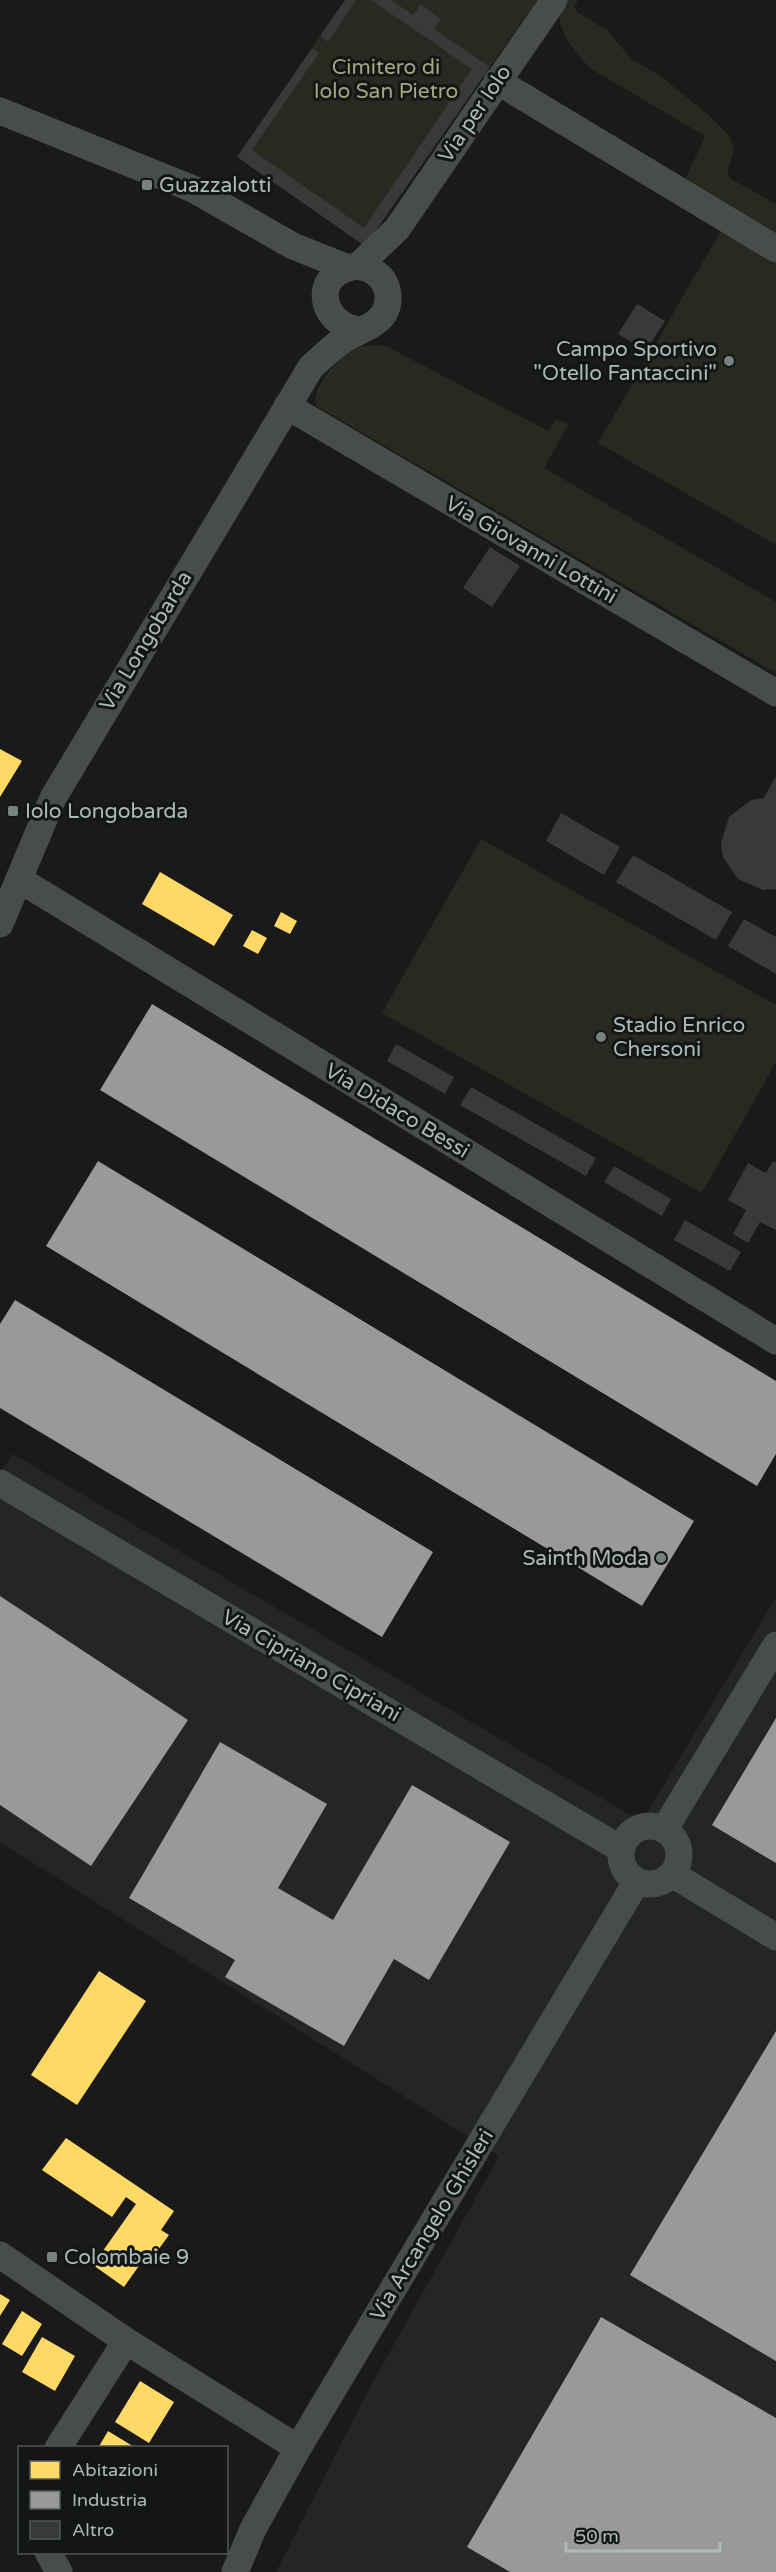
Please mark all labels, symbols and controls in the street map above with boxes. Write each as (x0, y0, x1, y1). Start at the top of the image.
park label: Cimitero di Iolo San Pietro (314, 55, 458, 104)
street label: Via per Iolo (433, 61, 517, 167)
place label: Guazzalotti (159, 173, 271, 198)
marker: Guazzalotti (140, 178, 154, 192)
place label: Campo Sportivo "Otello Fantaccini" (533, 337, 717, 386)
marker: Campo Sportivo "Otello Fantaccini" (722, 354, 736, 368)
street label: Via Giovanni Lottini (441, 491, 621, 609)
street label: Via Longobarda (95, 567, 197, 715)
place label: Iolo Longobarda (25, 799, 188, 824)
marker: Iolo Longobarda (6, 804, 20, 818)
place label: Stadio Enrico Chersoni (613, 1013, 745, 1062)
marker: Stadio Enrico Chersoni (594, 1030, 608, 1044)
street label: Via Didaco Bessi (320, 1058, 474, 1164)
place label: Sainth Moda (522, 1546, 649, 1571)
marker: Sainth Moda (654, 1551, 668, 1565)
street label: Via Cipriano Cipriani (217, 1605, 405, 1727)
street label: Via Arcangelo Ghisleri (365, 2125, 499, 2325)
place label: Colombaie 9 (64, 2245, 189, 2270)
marker: Colombaie 9 (45, 2250, 59, 2264)
legend (18, 2446, 228, 2554)
text: Abitazioni (72, 2459, 158, 2481)
text: Industria (72, 2489, 147, 2511)
scale bar (566, 2515, 720, 2553)
text: Altro (72, 2519, 114, 2541)
text: 50 m (575, 2525, 619, 2547)

